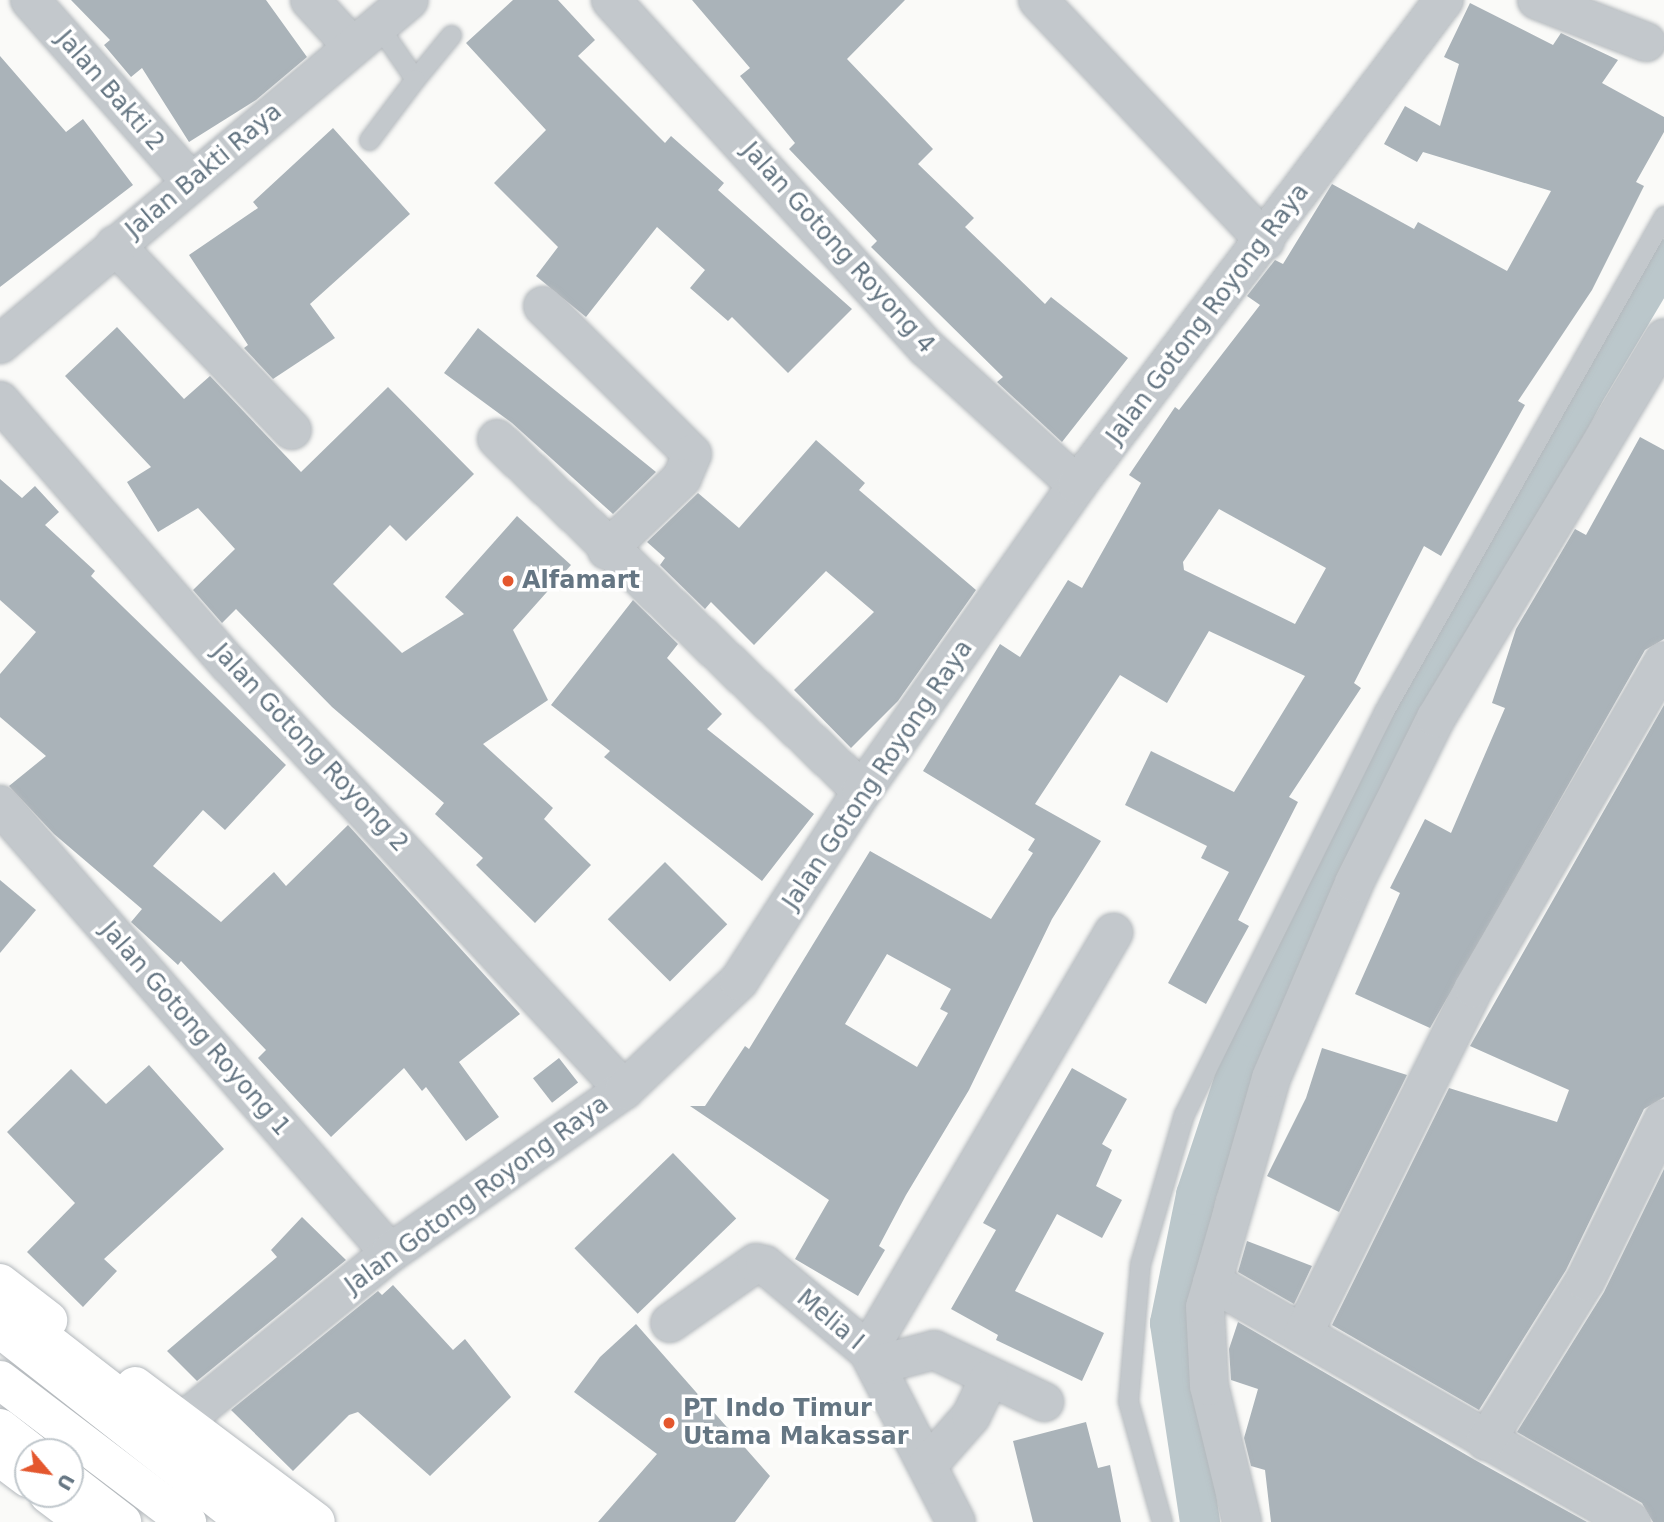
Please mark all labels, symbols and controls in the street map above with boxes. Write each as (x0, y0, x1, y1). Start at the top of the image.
street label: Jalan Bakti 2 (50, 25, 170, 157)
street label: Jalan Bakti Raya (120, 97, 288, 245)
street label: Jalan Gotong Royong 4 (736, 137, 940, 359)
street label: Jalan Gotong Royong Raya (1101, 178, 1315, 450)
place label: Alfamart (522, 567, 640, 595)
marker: Alfamart (500, 573, 516, 589)
street label: Jalan Gotong Royong Raya (777, 635, 979, 915)
street label: Jalan Gotong Royong 2 (206, 638, 414, 858)
street label: Jalan Gotong Royong 1 (94, 916, 296, 1142)
street label: Jalan Gotong Royong Raya (340, 1090, 614, 1300)
street label: Melia I (791, 1284, 869, 1356)
place label: PT Indo Timur Utama Makassar (683, 1395, 909, 1451)
marker: PT Indo Timur Utama Makassar (661, 1415, 677, 1431)
north arrow (14, 1438, 84, 1508)
text: U (52, 1470, 79, 1494)

